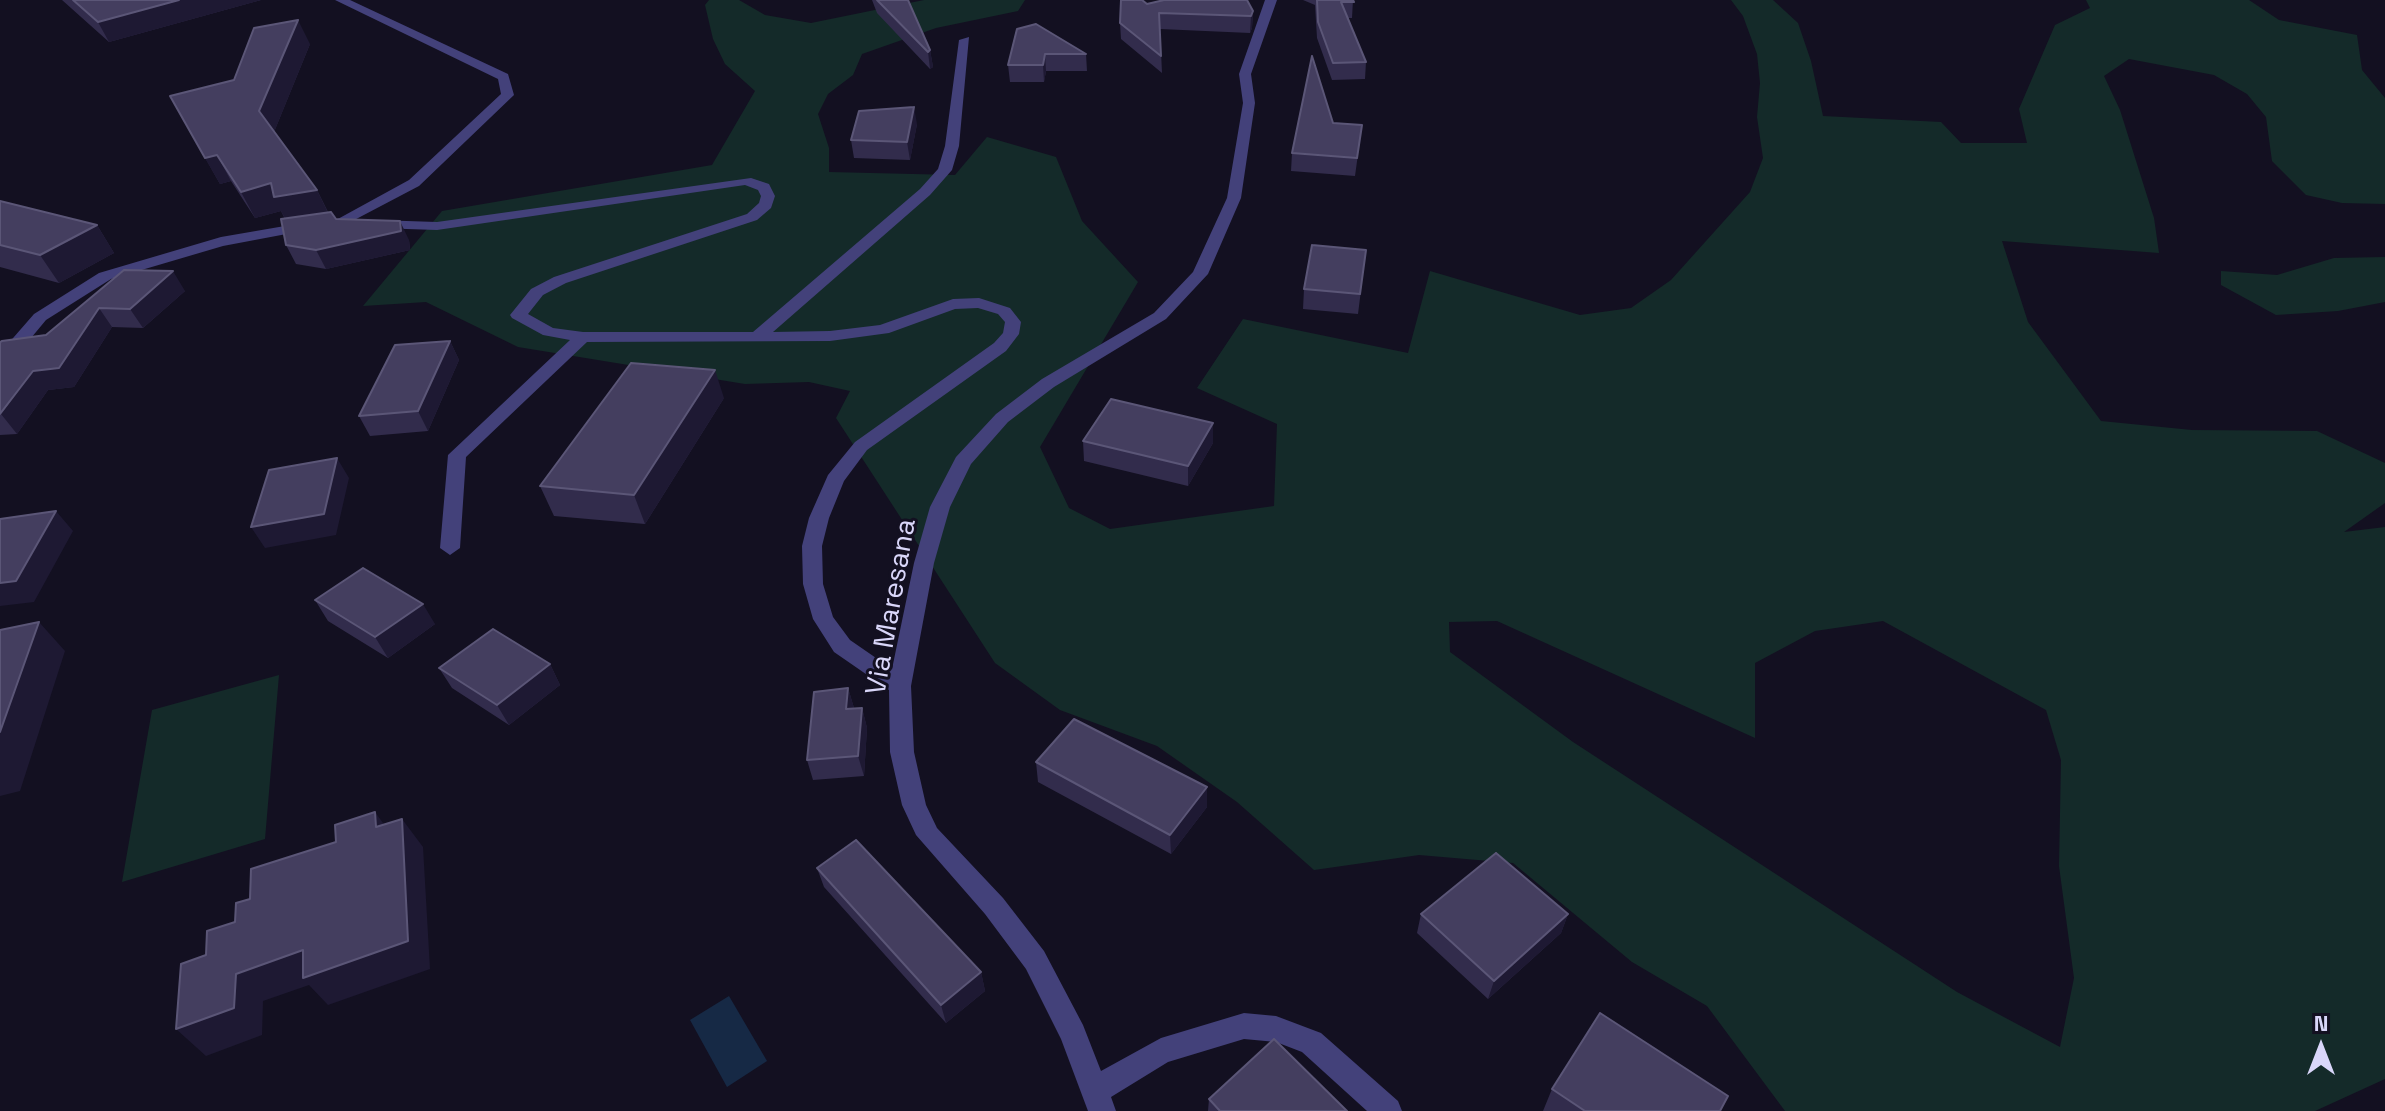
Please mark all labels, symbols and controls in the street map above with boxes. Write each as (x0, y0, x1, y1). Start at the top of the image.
street label: Via Maresana (860, 516, 924, 698)
north arrow (2281, 1007, 2361, 1087)
text: N (2314, 1009, 2328, 1037)

